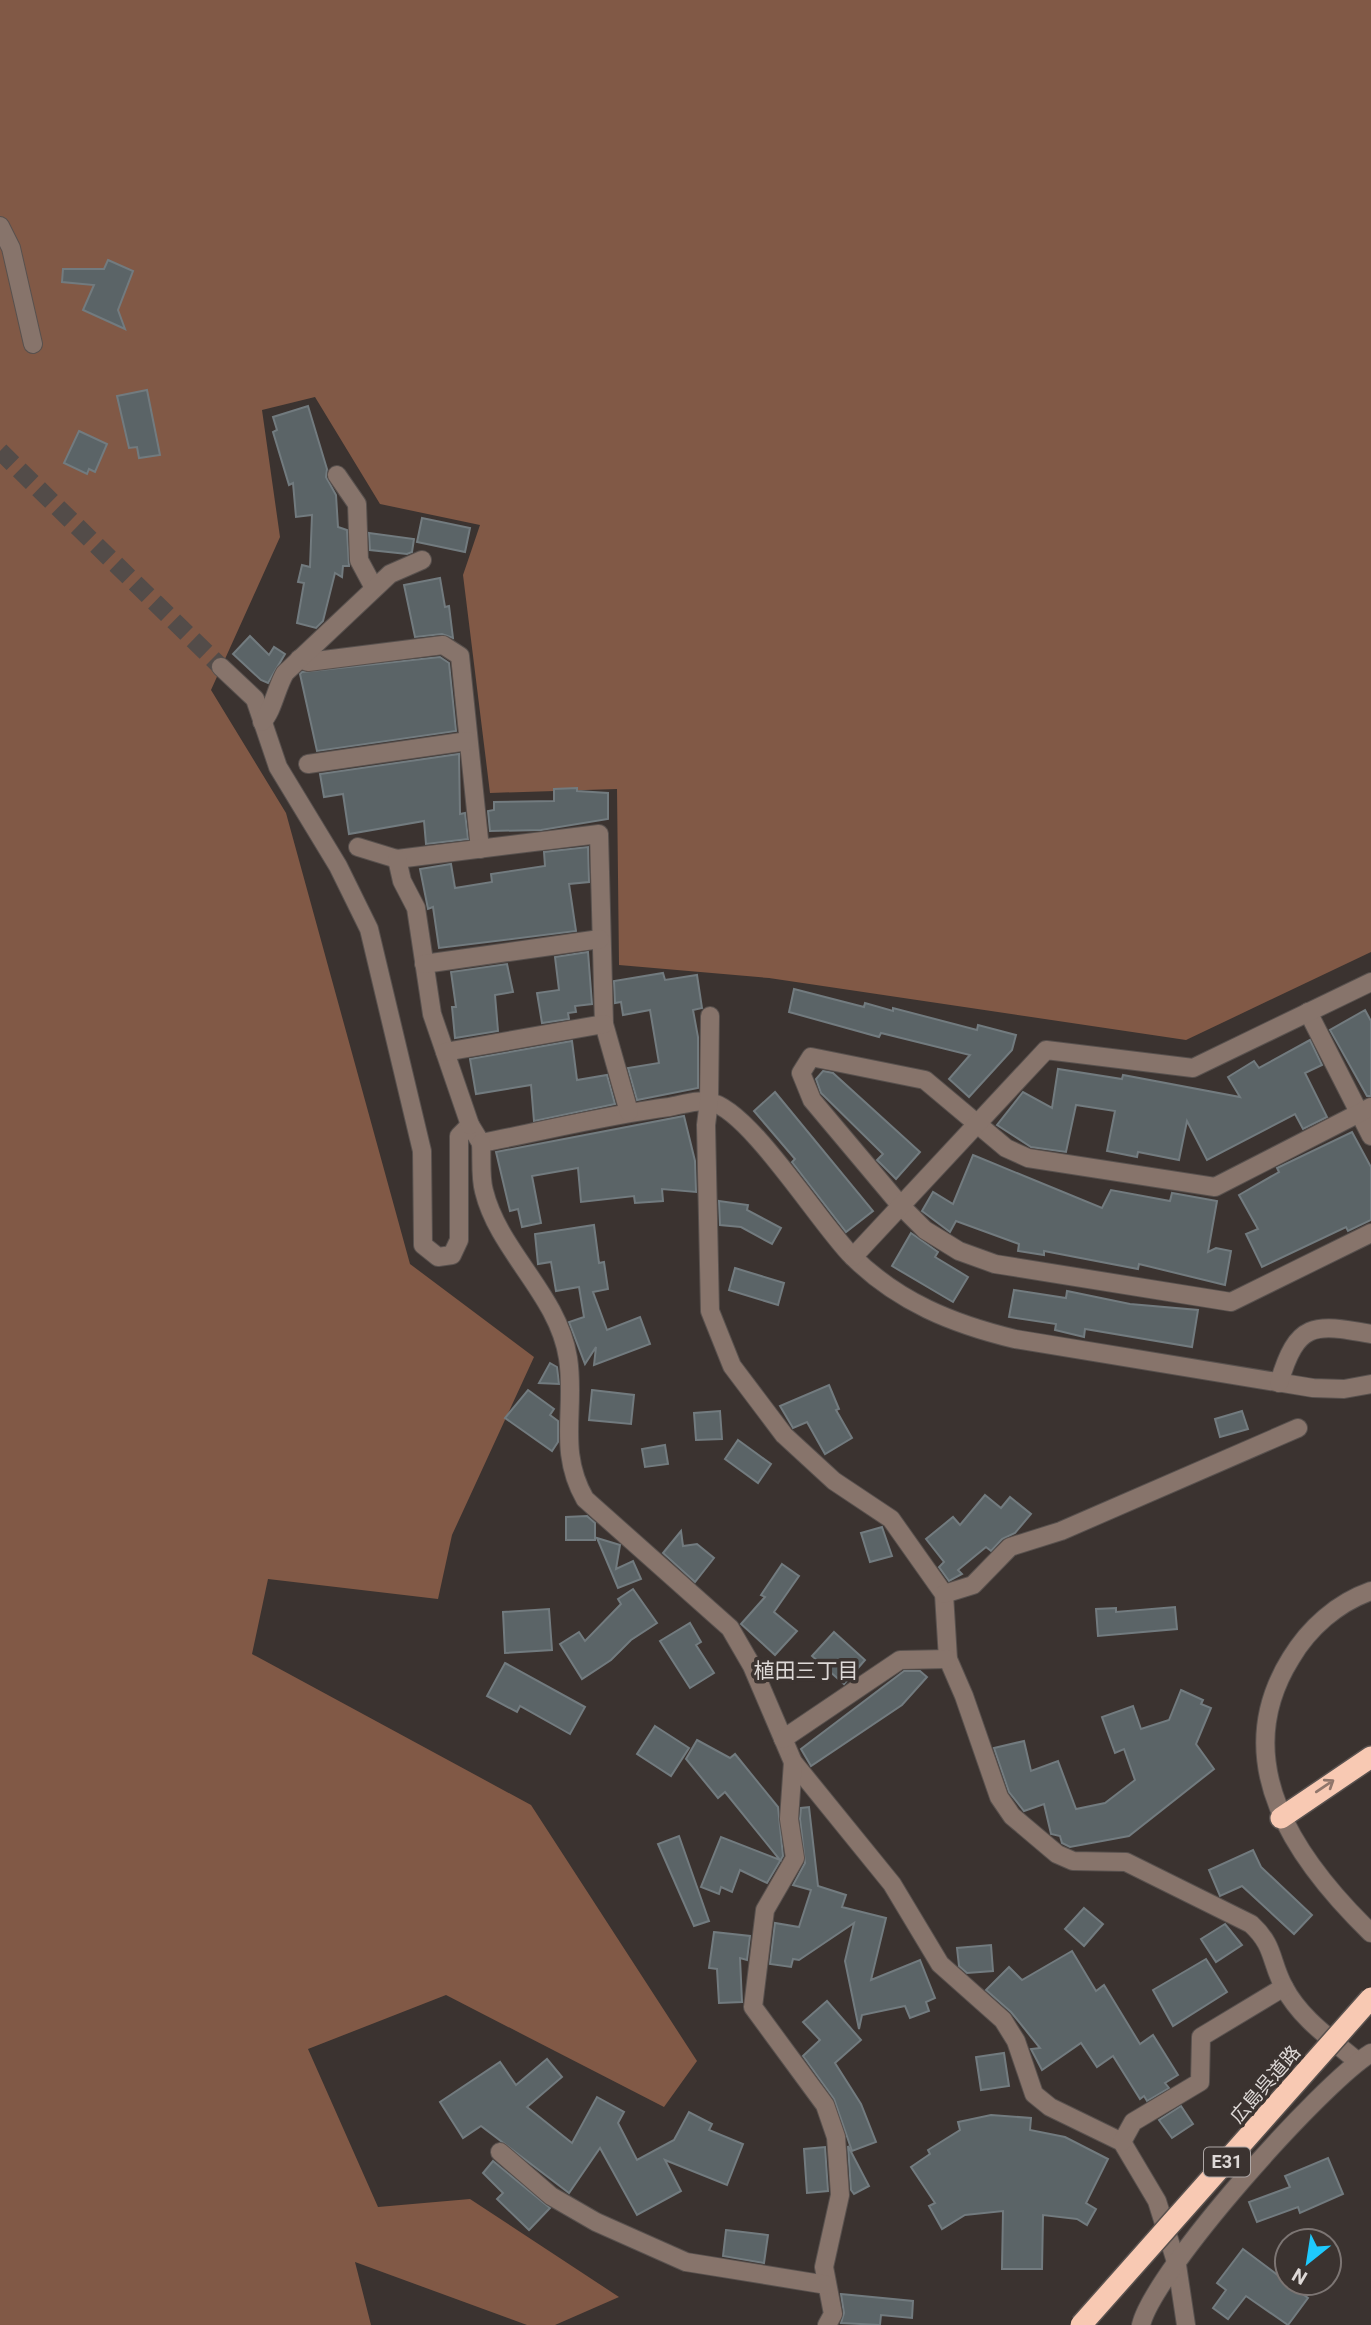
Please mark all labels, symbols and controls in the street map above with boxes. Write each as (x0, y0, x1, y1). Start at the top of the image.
district label: 植田三丁目 (754, 1659, 859, 1683)
one-way arrow (1315, 1779, 1334, 1793)
street label: 広島呉道路 (1226, 2041, 1305, 2128)
road number: E31 (1204, 2148, 1250, 2176)
north arrow (1273, 2227, 1343, 2297)
text: N (1288, 2263, 1311, 2290)

